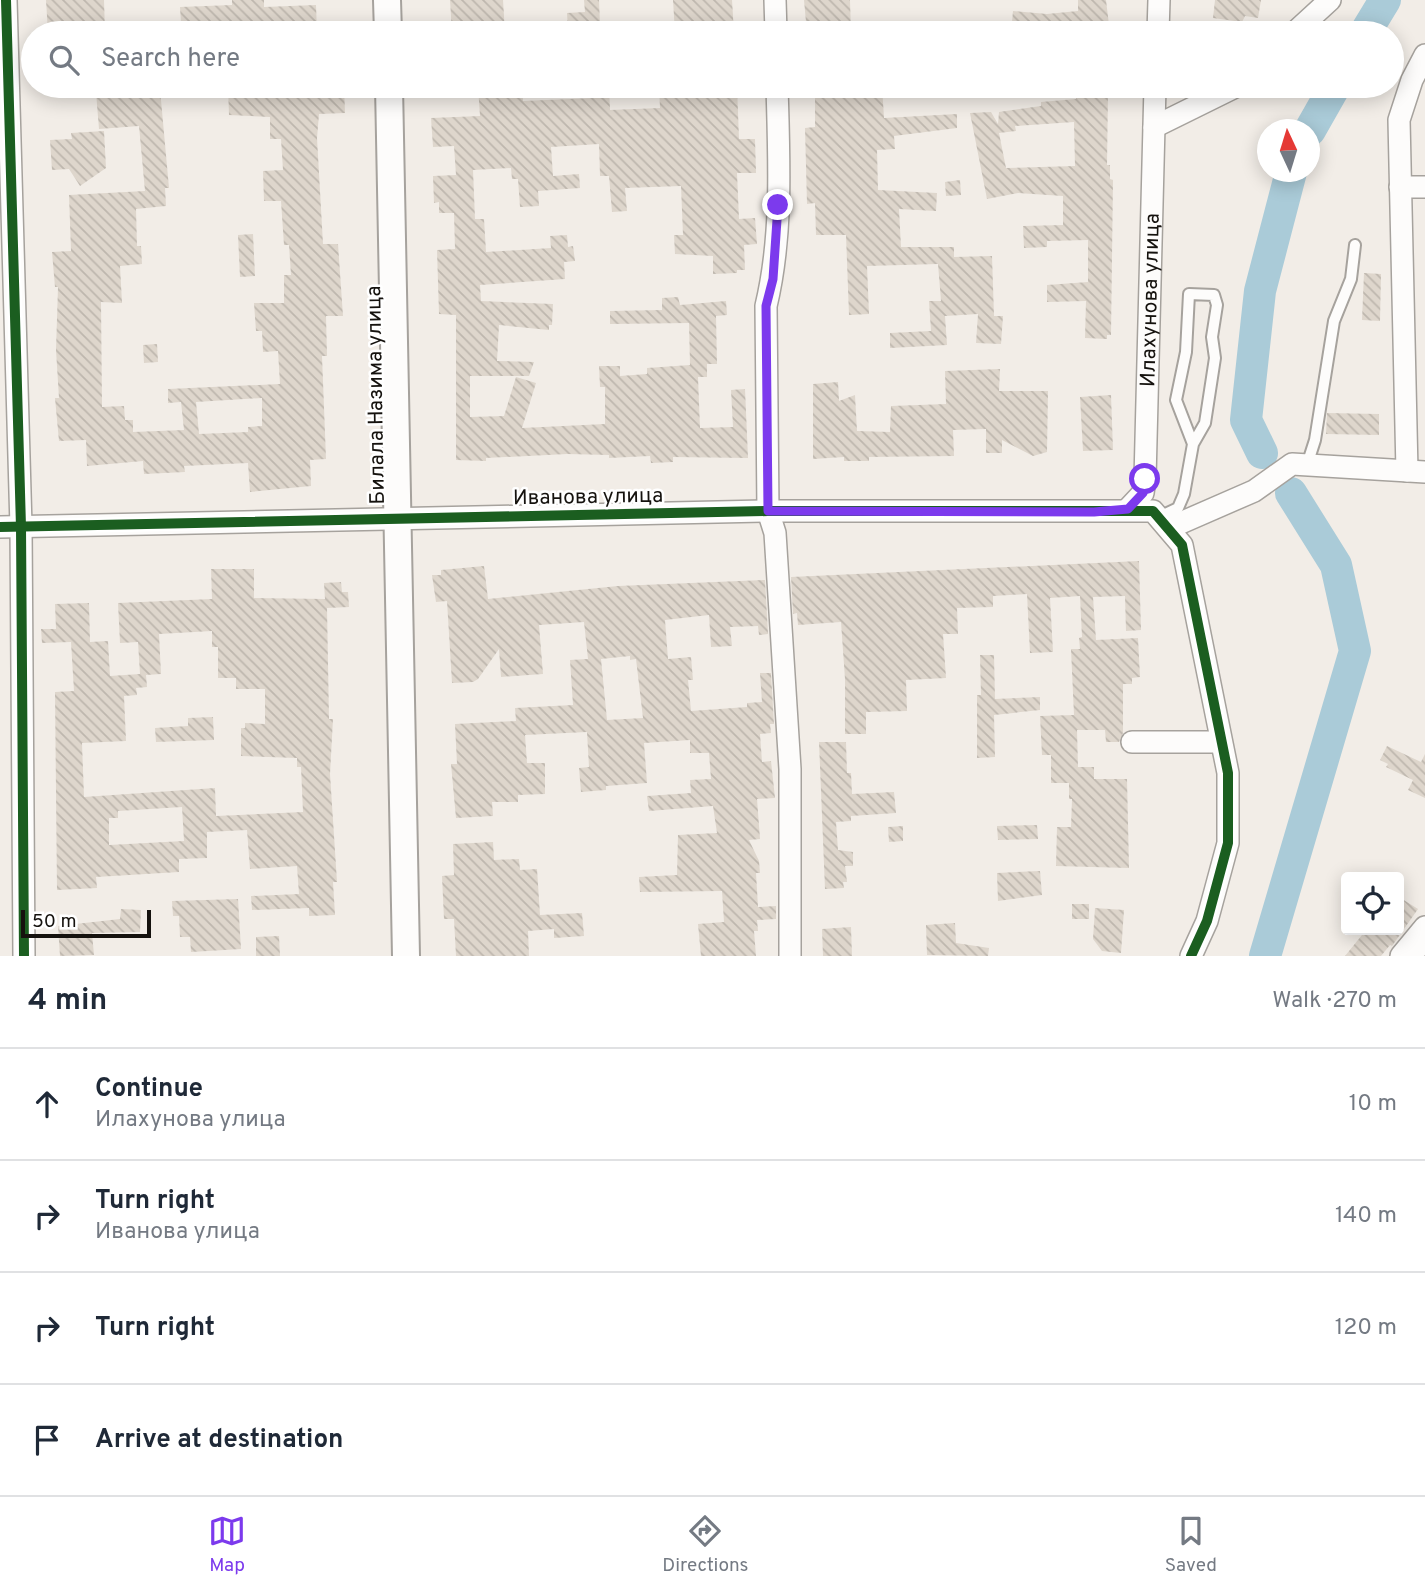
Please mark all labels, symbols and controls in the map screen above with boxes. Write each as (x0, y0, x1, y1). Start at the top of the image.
search box (21, 21, 1404, 98)
icon: search (45, 41, 83, 79)
text: Search here (101, 43, 240, 76)
north arrow (1257, 119, 1320, 182)
route end (762, 189, 793, 220)
street label: Илахунова улица (1135, 213, 1167, 388)
street label: Билала Назима улица (361, 285, 392, 505)
route start (1129, 463, 1160, 494)
street label: Иванова улица (513, 483, 663, 512)
map controls (1341, 872, 1404, 935)
button: locate (1341, 872, 1404, 935)
scale bar (21, 907, 150, 939)
text: 50 m (32, 910, 77, 934)
text: 4 min (28, 983, 107, 1020)
text: Walk · 270 m (1272, 987, 1397, 1016)
text: Continue (95, 1073, 203, 1106)
icon: ahead (28, 1085, 66, 1123)
text: 10 m (1349, 1090, 1397, 1119)
text: Илахунова улица (95, 1106, 286, 1135)
text: Turn right (95, 1185, 215, 1218)
icon: right (28, 1197, 66, 1235)
text: 140 m (1335, 1202, 1397, 1231)
text: Иванова улица (95, 1218, 260, 1247)
icon: right (28, 1309, 66, 1347)
text: Turn right (95, 1312, 215, 1345)
text: 120 m (1335, 1314, 1397, 1343)
icon: arrive (28, 1421, 66, 1459)
text: Arrive at destination (95, 1424, 343, 1457)
tab: Map (208, 1512, 246, 1578)
tab: Directions (662, 1512, 749, 1578)
tab: Saved (1165, 1512, 1217, 1578)

